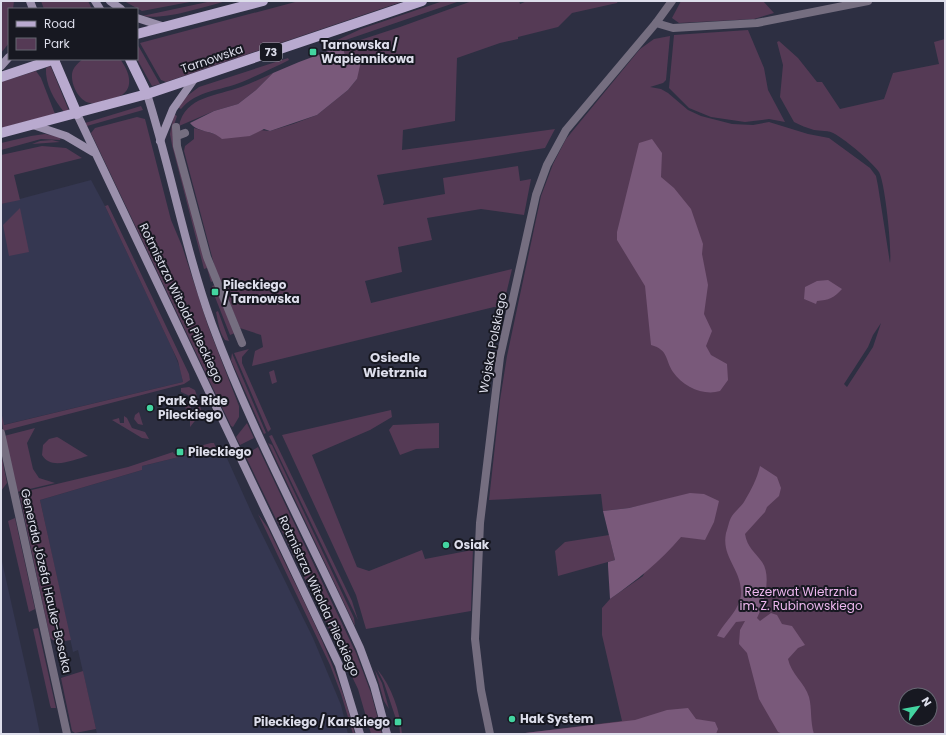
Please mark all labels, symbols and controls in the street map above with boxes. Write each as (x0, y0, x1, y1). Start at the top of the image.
legend (8, 8, 138, 60)
text: Road (44, 15, 75, 32)
text: Park (44, 35, 71, 52)
place label: Tarnowska / Wapiennikowa (321, 36, 414, 67)
street label: Tarnowska (178, 40, 245, 77)
road number: 73 (260, 43, 282, 61)
marker: Tarnowska / Wapiennikowa (308, 47, 318, 57)
street label: Rotmistrza Witolda Pileckiego (135, 220, 228, 386)
place label: Pileckiego / Tarnowska (223, 276, 300, 307)
marker: Pileckiego / Tarnowska (210, 287, 220, 297)
street label: Wojska Polskiego (474, 291, 511, 395)
district label: Osiedle Wietrznia (363, 348, 427, 382)
place label: Park & Ride Pileckiego (158, 392, 228, 423)
marker: Park & Ride Pileckiego (145, 403, 155, 413)
place label: Pileckiego (188, 443, 252, 460)
marker: Pileckiego (175, 447, 185, 457)
street label: Generała Józefa Hauke-Bosaka (17, 487, 76, 675)
street label: Rotmistrza Witolda Pileckiego (275, 513, 364, 679)
place label: Osiak (454, 536, 490, 553)
marker: Osiak (441, 540, 451, 550)
park label: Rezerwat Wietrznia im. Z. Rubinowskiego (739, 583, 863, 614)
north arrow (898, 687, 938, 727)
text: N (918, 694, 935, 709)
place label: Hak System (520, 710, 594, 727)
place label: Pileckiego / Karskiego (254, 713, 390, 730)
marker: Hak System (507, 714, 517, 724)
marker: Pileckiego / Karskiego (393, 717, 403, 727)

